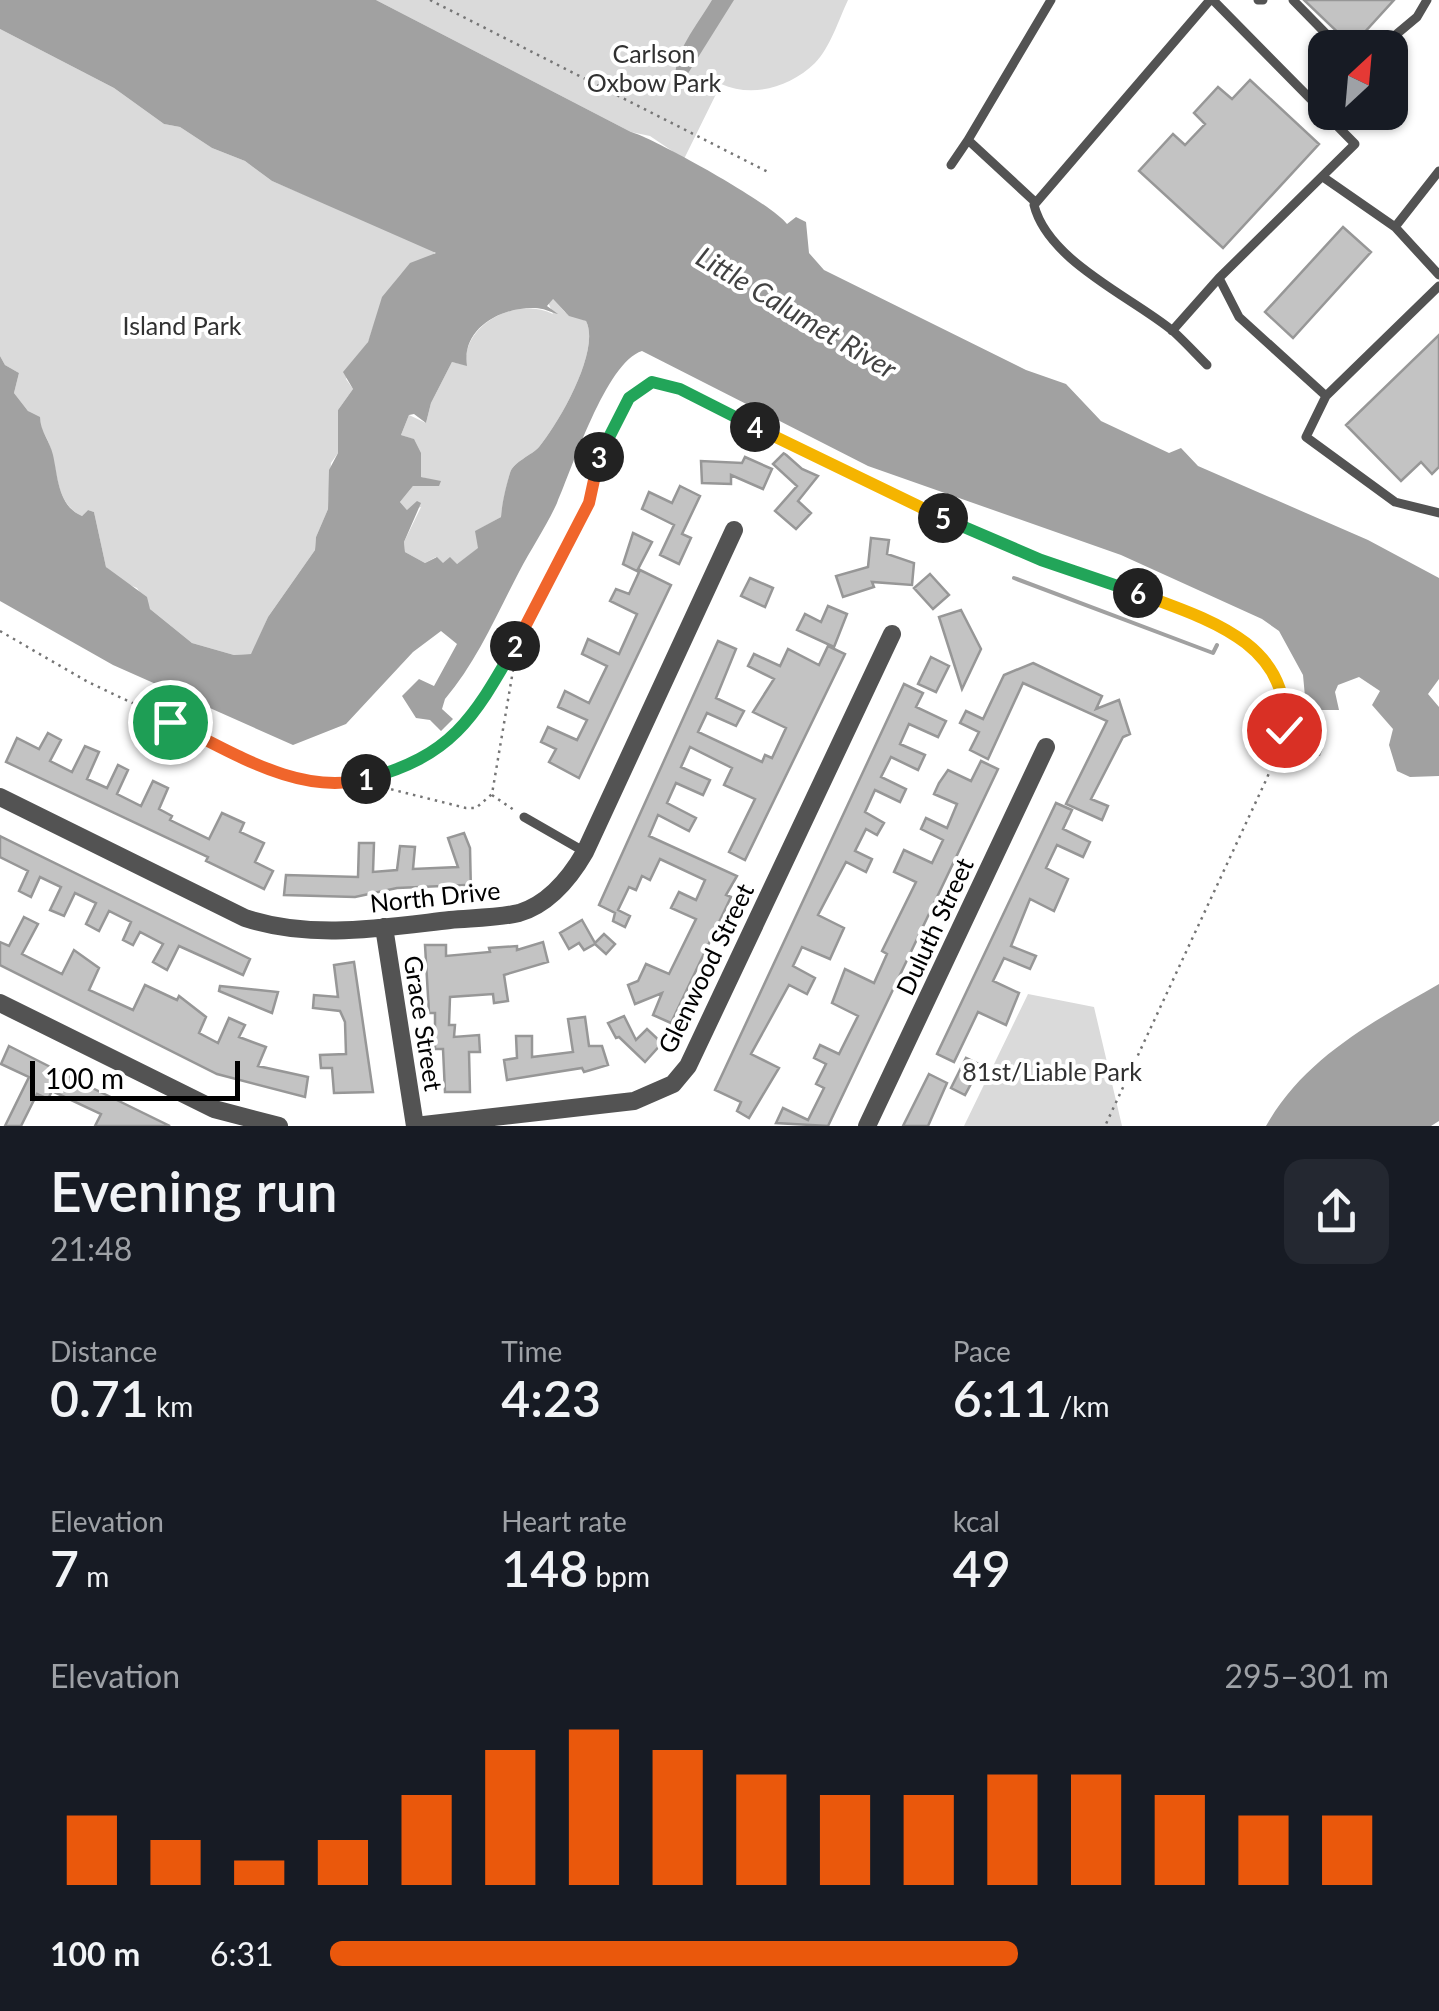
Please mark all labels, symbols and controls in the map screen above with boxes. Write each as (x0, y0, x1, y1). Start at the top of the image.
north arrow (1308, 30, 1408, 130)
map controls (1308, 30, 1408, 130)
park label: Carlson Oxbow Park (587, 38, 722, 97)
water label: Little Calumet River (691, 239, 904, 385)
park label: Island Park (123, 310, 242, 340)
pin: 4 (730, 402, 780, 452)
text: 4 (747, 410, 763, 444)
pin: 3 (574, 432, 624, 482)
text: 3 (591, 440, 607, 474)
pin: 5 (918, 493, 968, 543)
text: 5 (935, 501, 951, 535)
pin: 6 (1113, 568, 1163, 618)
text: 6 (1130, 576, 1146, 610)
pin: 2 (490, 621, 540, 671)
text: 2 (507, 629, 523, 663)
pin (128, 680, 213, 765)
pin (1242, 688, 1327, 773)
icon: arrive (143, 695, 198, 750)
icon: check (1257, 703, 1312, 758)
pin: 1 (341, 754, 391, 804)
text: 1 (358, 762, 374, 796)
street label: Duluth Street (889, 853, 979, 999)
street label: North Drive (368, 874, 502, 918)
street label: Glenwood Street (651, 878, 759, 1058)
street label: Grace Street (399, 953, 449, 1093)
scale bar (30, 1056, 240, 1100)
park label: 81st/Liable Park (962, 1056, 1142, 1086)
text: 100 m (45, 1061, 124, 1095)
text: Evening run (50, 1158, 338, 1224)
button: share (1284, 1159, 1389, 1264)
text: 21:48 (50, 1229, 132, 1268)
text: Distance (50, 1334, 157, 1368)
text: Time (501, 1334, 562, 1368)
text: Pace (953, 1334, 1011, 1368)
text: 0.71 (50, 1368, 149, 1428)
text: 4:23 (501, 1368, 601, 1428)
text: 6:11 (953, 1368, 1052, 1428)
text: km (149, 1389, 193, 1423)
text: /km (1052, 1389, 1109, 1423)
text: Elevation (50, 1504, 164, 1538)
text: Heart rate (501, 1504, 627, 1538)
text: kcal (953, 1504, 1000, 1538)
text: 7 (50, 1538, 79, 1598)
text: 148 (501, 1538, 588, 1598)
text: 49 (953, 1538, 1011, 1598)
text: m (79, 1559, 109, 1593)
text: bpm (588, 1559, 650, 1593)
text: Elevation (50, 1656, 180, 1695)
text: 295–301 m (1225, 1656, 1389, 1695)
text: 100 m (50, 1934, 140, 1973)
text: 6:31 (210, 1934, 274, 1973)

